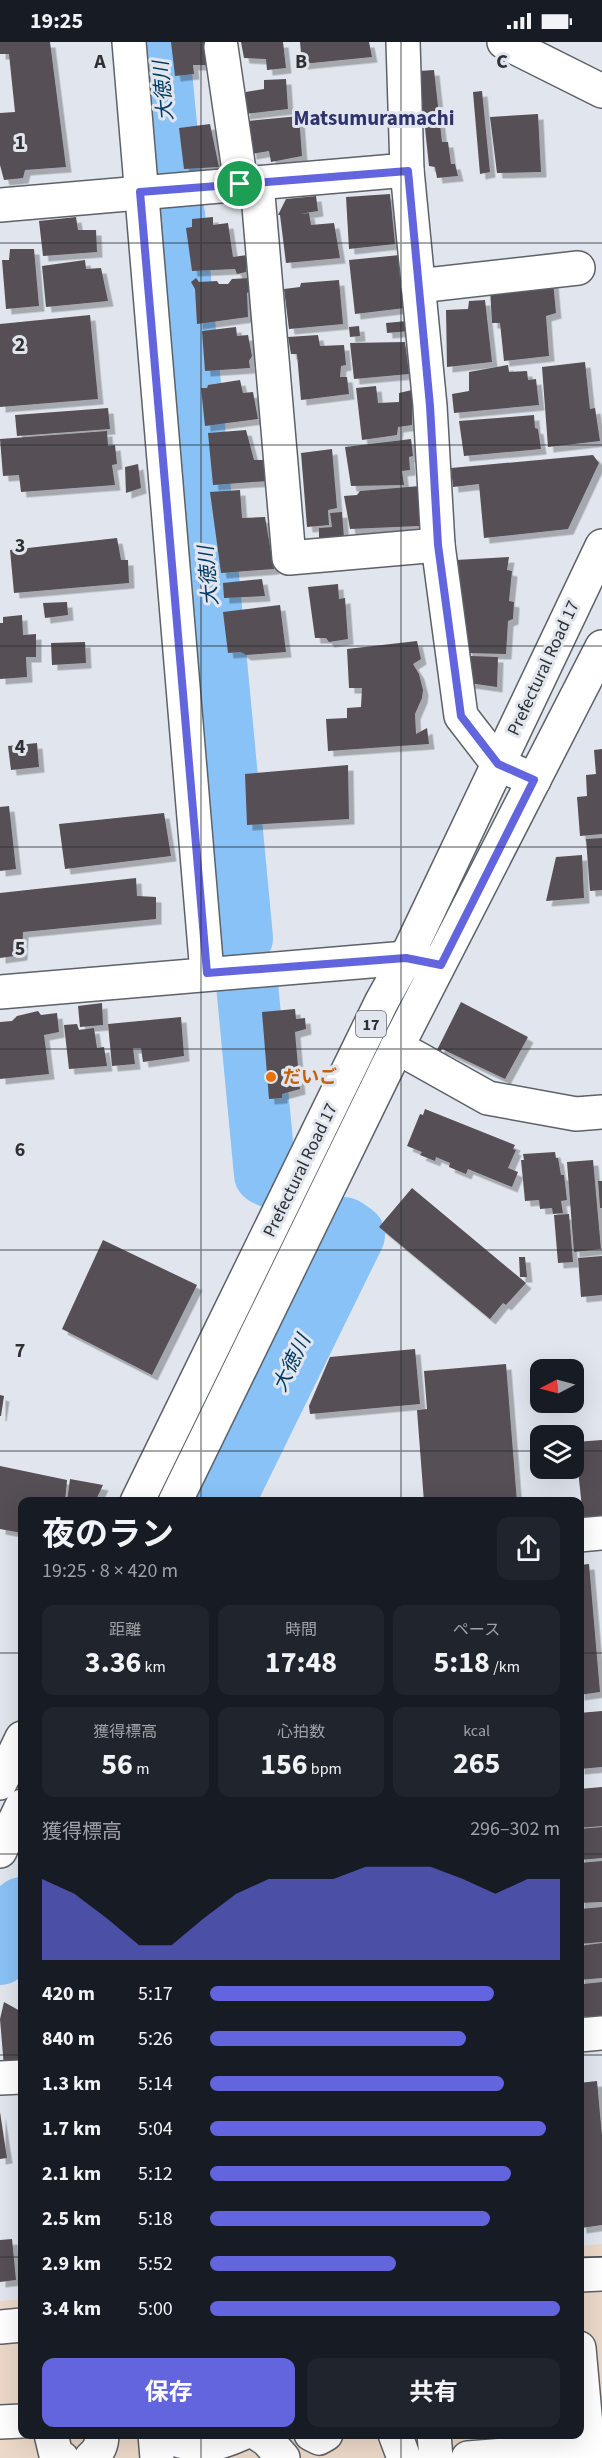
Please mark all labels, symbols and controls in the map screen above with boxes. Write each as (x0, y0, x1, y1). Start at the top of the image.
text: 19:25 (30, 5, 83, 37)
text: A (93, 48, 106, 76)
text: B (295, 48, 307, 76)
text: C (496, 48, 508, 76)
water label: 大徳川 (147, 58, 181, 122)
district label: Matsumuramachi (293, 103, 455, 133)
text: 1 (15, 129, 25, 157)
pin (214, 158, 265, 209)
icon: arrive (223, 167, 256, 200)
text: 2 (15, 331, 25, 359)
text: 3 (15, 532, 25, 560)
water label: 大徳川 (192, 543, 226, 607)
street label: Prefectural Road 17 (501, 597, 586, 740)
text: 4 (15, 733, 26, 761)
text: 5 (15, 935, 25, 963)
road number: 17 (356, 1011, 386, 1037)
place label: だいご (283, 1065, 337, 1090)
marker: だいご (264, 1070, 278, 1084)
street label: Prefectural Road 17 (257, 1099, 344, 1241)
text: 6 (15, 1136, 25, 1164)
water label: 大徳川 (266, 1329, 319, 1397)
text: 7 (15, 1337, 25, 1365)
north arrow (530, 1359, 584, 1413)
map controls (530, 1359, 584, 1479)
button: layers (530, 1425, 584, 1479)
text: 夜のラン (42, 1511, 174, 1558)
button: share (497, 1517, 560, 1580)
text: 19:25 · 8 × 420 m (42, 1557, 178, 1585)
text: 距離 (109, 1619, 141, 1641)
text: 時間 (285, 1619, 317, 1641)
text: ペース (453, 1619, 500, 1641)
text: 3.36 (85, 1641, 141, 1684)
text: 17:48 (265, 1641, 337, 1684)
text: 5:18 (433, 1641, 490, 1684)
text: km (141, 1656, 166, 1678)
text: /km (490, 1656, 520, 1678)
text: kcal (463, 1720, 490, 1742)
text: 獲得標高 (93, 1721, 157, 1743)
text: 心拍数 (277, 1721, 325, 1743)
text: 265 (453, 1742, 500, 1785)
text: 56 (101, 1743, 133, 1786)
text: 156 (260, 1743, 308, 1786)
text: m (133, 1758, 149, 1780)
text: bpm (308, 1758, 342, 1780)
text: 296–302 m (470, 1815, 560, 1843)
text: 獲得標高 (42, 1818, 122, 1846)
text: 420 m (42, 1980, 95, 2008)
text: 5:17 (138, 1980, 173, 2008)
text: 840 m (42, 2025, 95, 2053)
text: 5:26 (138, 2025, 173, 2053)
text: 1.3 km (42, 2070, 101, 2098)
text: 5:14 (138, 2070, 173, 2098)
text: 1.7 km (42, 2115, 101, 2143)
text: 5:04 (138, 2115, 173, 2143)
text: 2.1 km (42, 2160, 101, 2188)
text: 5:12 (138, 2160, 173, 2188)
text: 2.5 km (42, 2205, 101, 2233)
text: 5:18 (138, 2205, 173, 2233)
text: 2.9 km (42, 2250, 101, 2278)
text: 5:52 (138, 2250, 173, 2278)
text: 3.4 km (42, 2295, 101, 2323)
text: 5:00 (138, 2295, 173, 2323)
button: 保存 (42, 2358, 295, 2427)
button: 共有 (307, 2358, 560, 2427)

